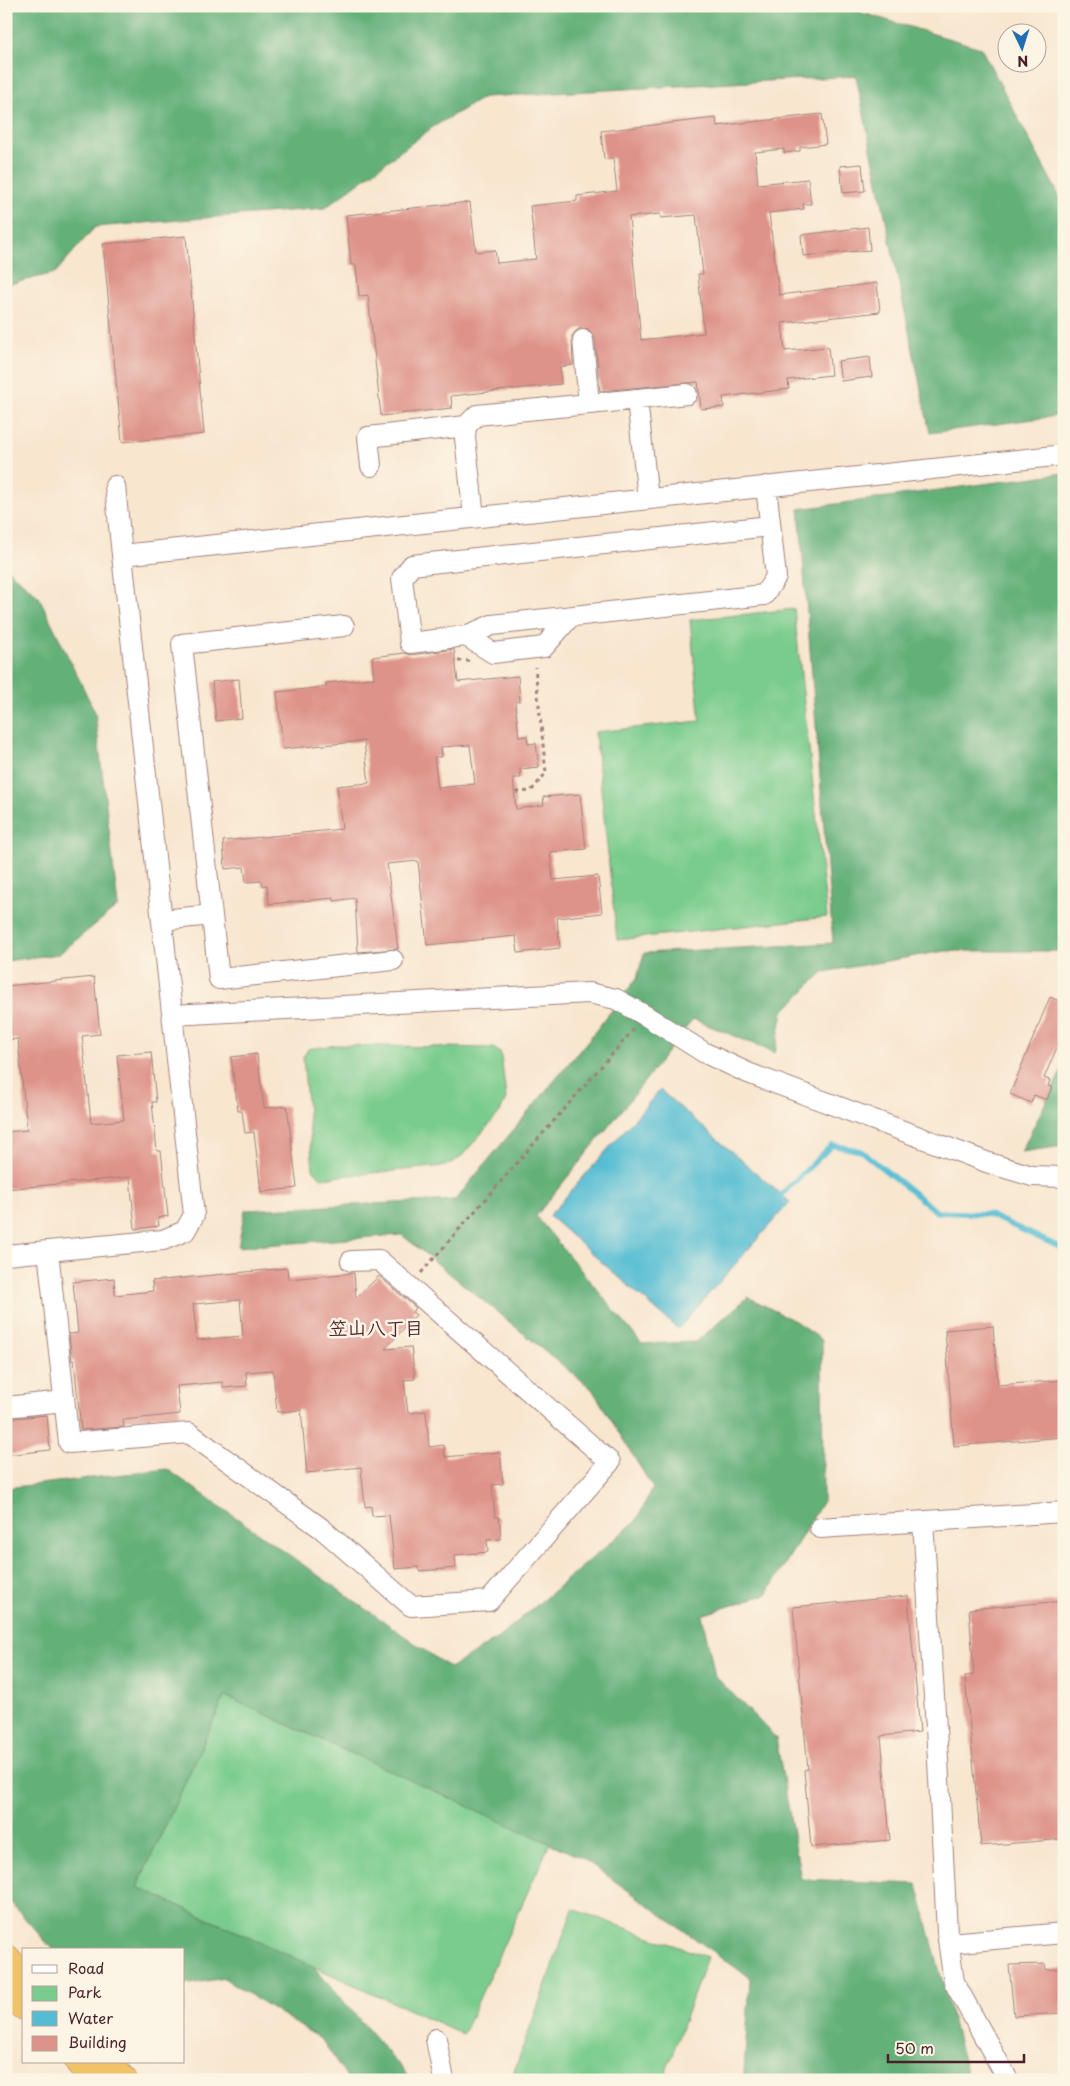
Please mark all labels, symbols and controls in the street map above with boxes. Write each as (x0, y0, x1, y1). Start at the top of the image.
north arrow (998, 22, 1048, 72)
text: N (1017, 51, 1029, 72)
district label: 笠山八丁目 (328, 1313, 424, 1341)
legend (22, 1948, 185, 2064)
text: Road (68, 1956, 104, 1979)
text: Park (68, 1980, 102, 2003)
text: Water (68, 2006, 113, 2029)
text: Building (68, 2030, 127, 2053)
scale bar (888, 2031, 1024, 2063)
text: 50 m (895, 2036, 934, 2059)

